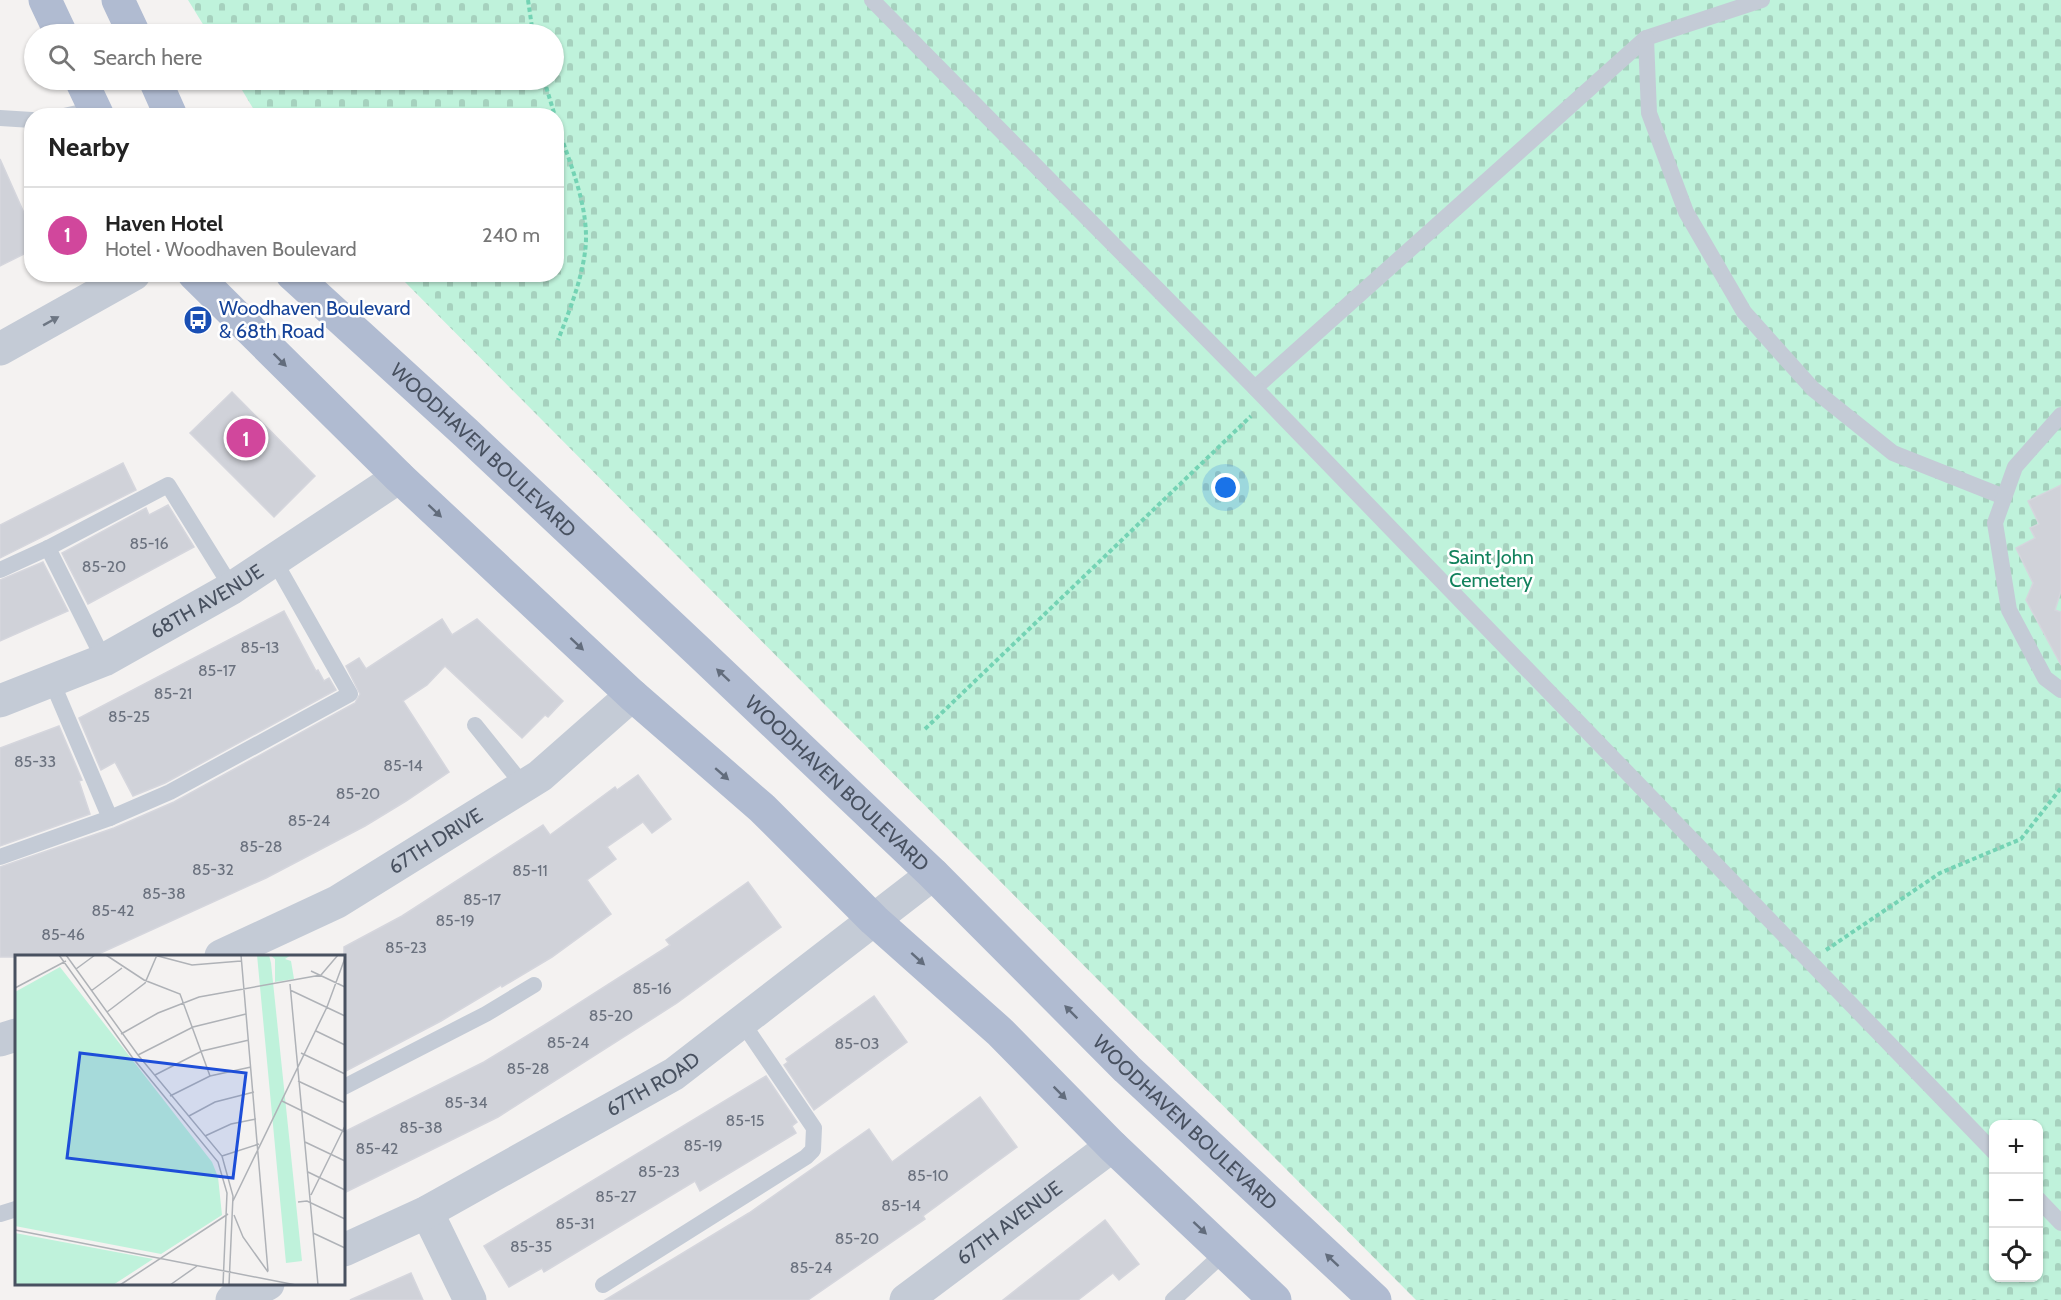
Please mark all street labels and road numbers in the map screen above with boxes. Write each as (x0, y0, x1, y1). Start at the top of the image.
street label: WOODHAVEN BOULEVARD (386, 358, 581, 542)
street label: 68TH AVENUE (146, 559, 268, 644)
street label: WOODHAVEN BOULEVARD (740, 690, 934, 876)
street label: 67TH DRIVE (384, 803, 487, 879)
street label: WOODHAVEN BOULEVARD (1088, 1030, 1282, 1215)
street label: 67TH ROAD (602, 1047, 705, 1121)
street label: 67TH AVENUE (952, 1176, 1067, 1270)

